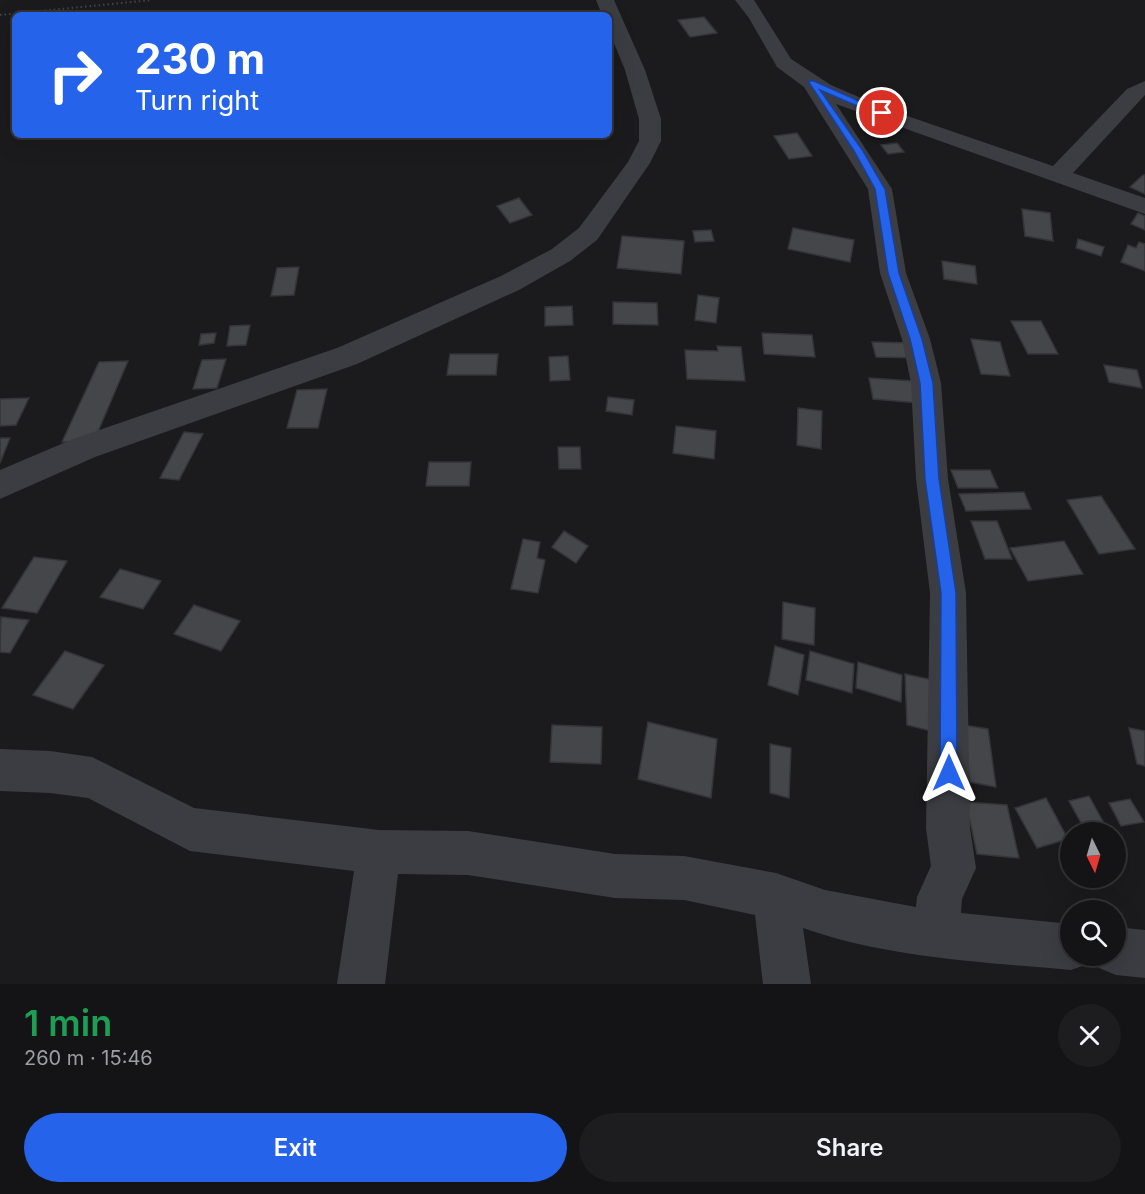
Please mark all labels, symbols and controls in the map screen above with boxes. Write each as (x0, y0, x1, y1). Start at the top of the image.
text: 230 m (135, 33, 265, 84)
icon: right (36, 36, 114, 114)
text: Turn right (135, 84, 259, 117)
pin (856, 87, 907, 138)
icon: arrive (865, 96, 898, 129)
position arrow (917, 741, 981, 805)
north arrow (1060, 822, 1126, 888)
map controls (1060, 822, 1126, 966)
button: search (1060, 900, 1126, 966)
text: 1 min (24, 1001, 112, 1045)
button: close (1058, 1004, 1121, 1067)
text: 260 m · 15:46 (24, 1046, 153, 1070)
button: Exit (24, 1113, 567, 1182)
button: Share (579, 1113, 1121, 1182)

